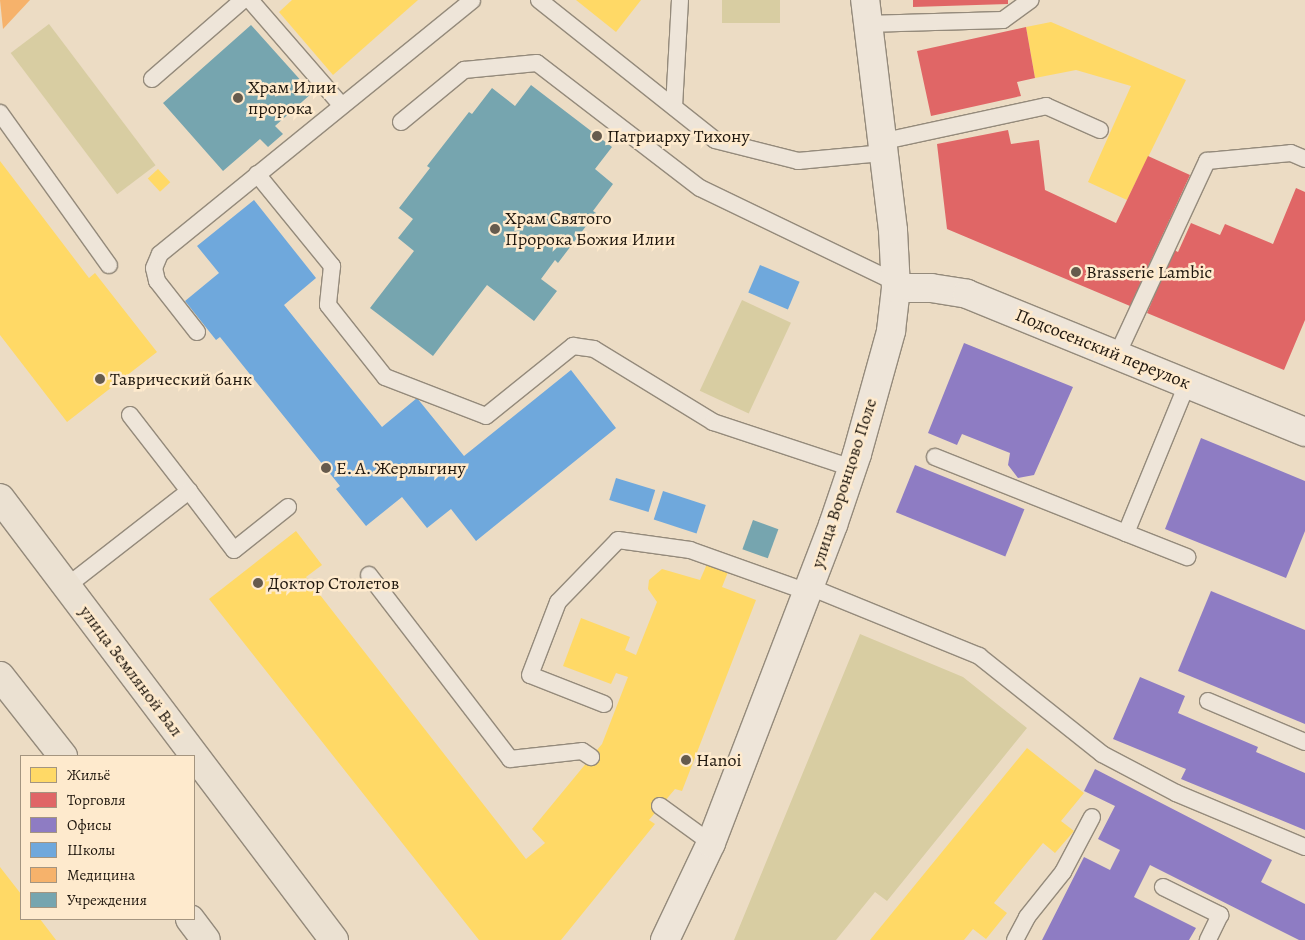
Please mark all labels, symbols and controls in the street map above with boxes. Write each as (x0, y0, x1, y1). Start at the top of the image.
place label: Храм Илии пророка (248, 77, 336, 120)
marker: Храм Илии пророка (232, 92, 244, 104)
place label: Патриарху Тихону (607, 125, 750, 147)
marker: Патриарху Тихону (591, 130, 603, 142)
place label: Храм Святого Пророка Божия Илии (505, 208, 675, 250)
marker: Храм Святого Пророка Божия Илии (489, 223, 501, 235)
place label: Brasserie Lambic (1086, 261, 1212, 283)
marker: Brasserie Lambic (1070, 266, 1082, 278)
street label: Подсосенский переулок (1012, 304, 1194, 394)
place label: Таврический банк (110, 368, 252, 390)
marker: Таврический банк (94, 373, 106, 385)
street label: улица Воронцово Поле (806, 395, 882, 571)
place label: Е. А. Жерлыгину (336, 457, 466, 479)
marker: Е. А. Жерлыгину (320, 462, 332, 474)
place label: Доктор Столетов (268, 572, 399, 594)
marker: Доктор Столетов (252, 577, 264, 589)
street label: улица Земляной Вал (75, 601, 187, 741)
place label: Hanoi (696, 749, 742, 771)
marker: Hanoi (680, 754, 692, 766)
legend (20, 755, 195, 920)
text: Жильё (67, 765, 110, 785)
text: Торговля (67, 790, 125, 810)
text: Офисы (67, 815, 112, 835)
text: Школы (67, 840, 115, 860)
text: Медицина (67, 865, 135, 885)
text: Учреждения (67, 890, 147, 910)

